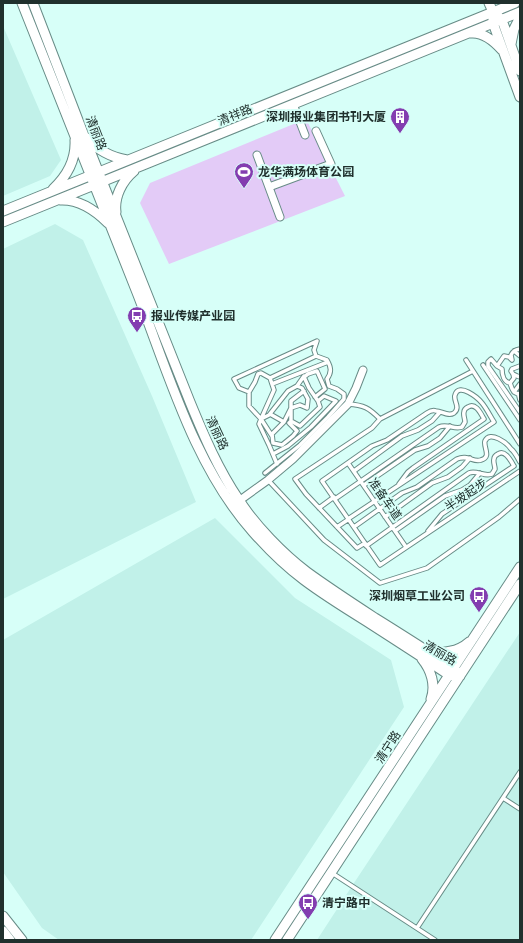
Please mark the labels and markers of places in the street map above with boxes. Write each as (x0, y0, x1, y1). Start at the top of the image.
building icon: 深圳报业集团书刊大厦 (389, 106, 411, 134)
place label: 深圳报业集团书刊大厦 (266, 110, 386, 126)
sports icon: 龙华满场体育公园 (233, 161, 255, 189)
place label: 龙华满场体育公园 (258, 165, 354, 181)
bus stop icon: 报业传媒产业园 (126, 305, 148, 333)
place label: 报业传媒产业园 (151, 309, 235, 325)
bus stop icon: 深圳烟草工业公司 (468, 585, 490, 613)
place label: 深圳烟草工业公司 (369, 589, 465, 605)
bus stop icon: 清宁路中 (297, 892, 319, 920)
place label: 清宁路中 (322, 896, 370, 912)

